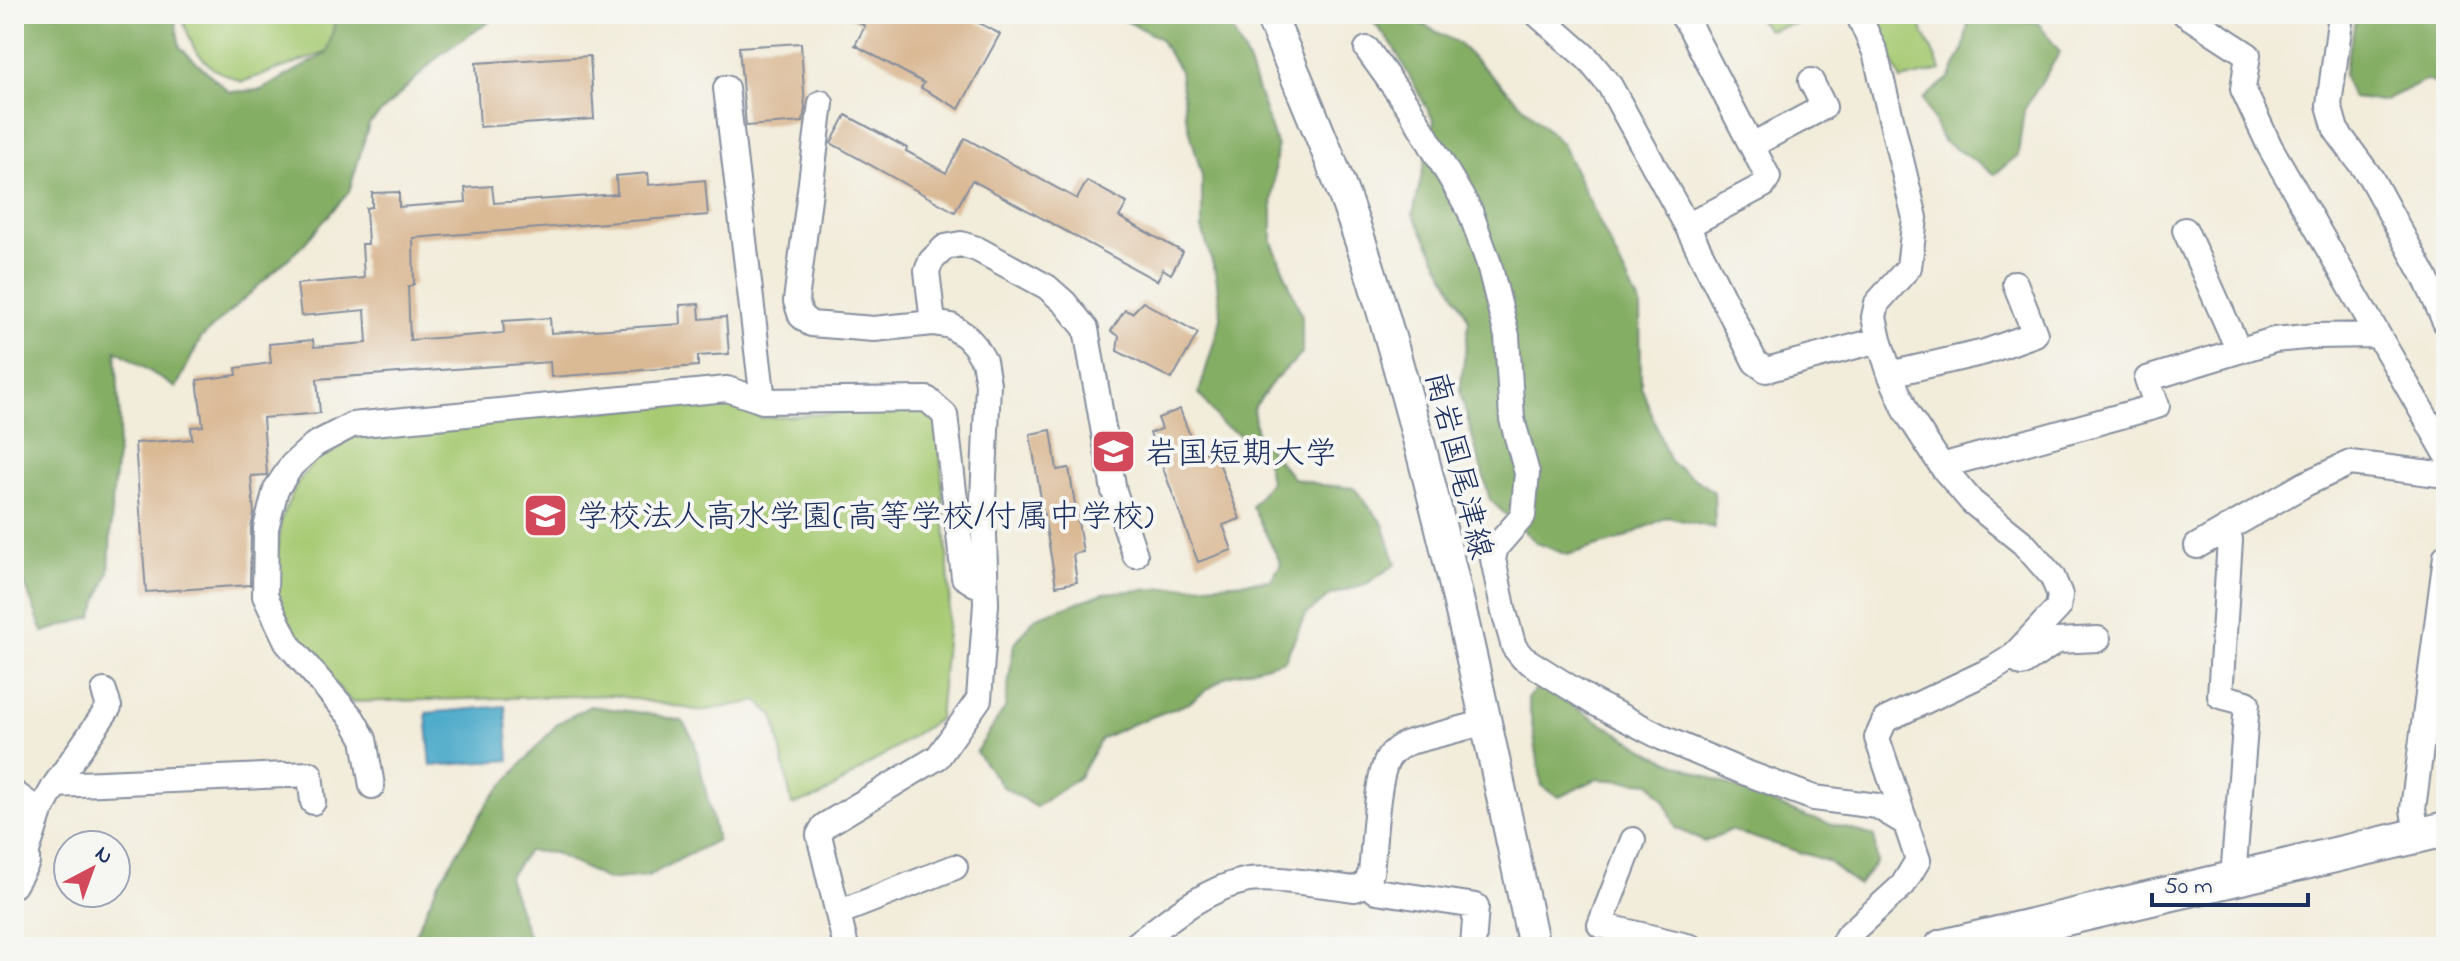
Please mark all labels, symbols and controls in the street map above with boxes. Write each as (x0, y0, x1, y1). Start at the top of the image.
street label: 南岩国尾津線 (1411, 367, 1503, 565)
school or university icon: 岩国短期大学 (1090, 428, 1138, 476)
place label: 岩国短期大学 (1145, 432, 1337, 479)
school or university icon: 学校法人高水学園(高等学校/付属中学校) (522, 491, 570, 539)
place label: 学校法人高水学園(高等学校/付属中学校) (577, 495, 1154, 542)
north arrow (52, 829, 132, 909)
text: N (87, 839, 119, 873)
scale bar (2152, 857, 2308, 907)
text: 50 m (2164, 870, 2213, 905)

